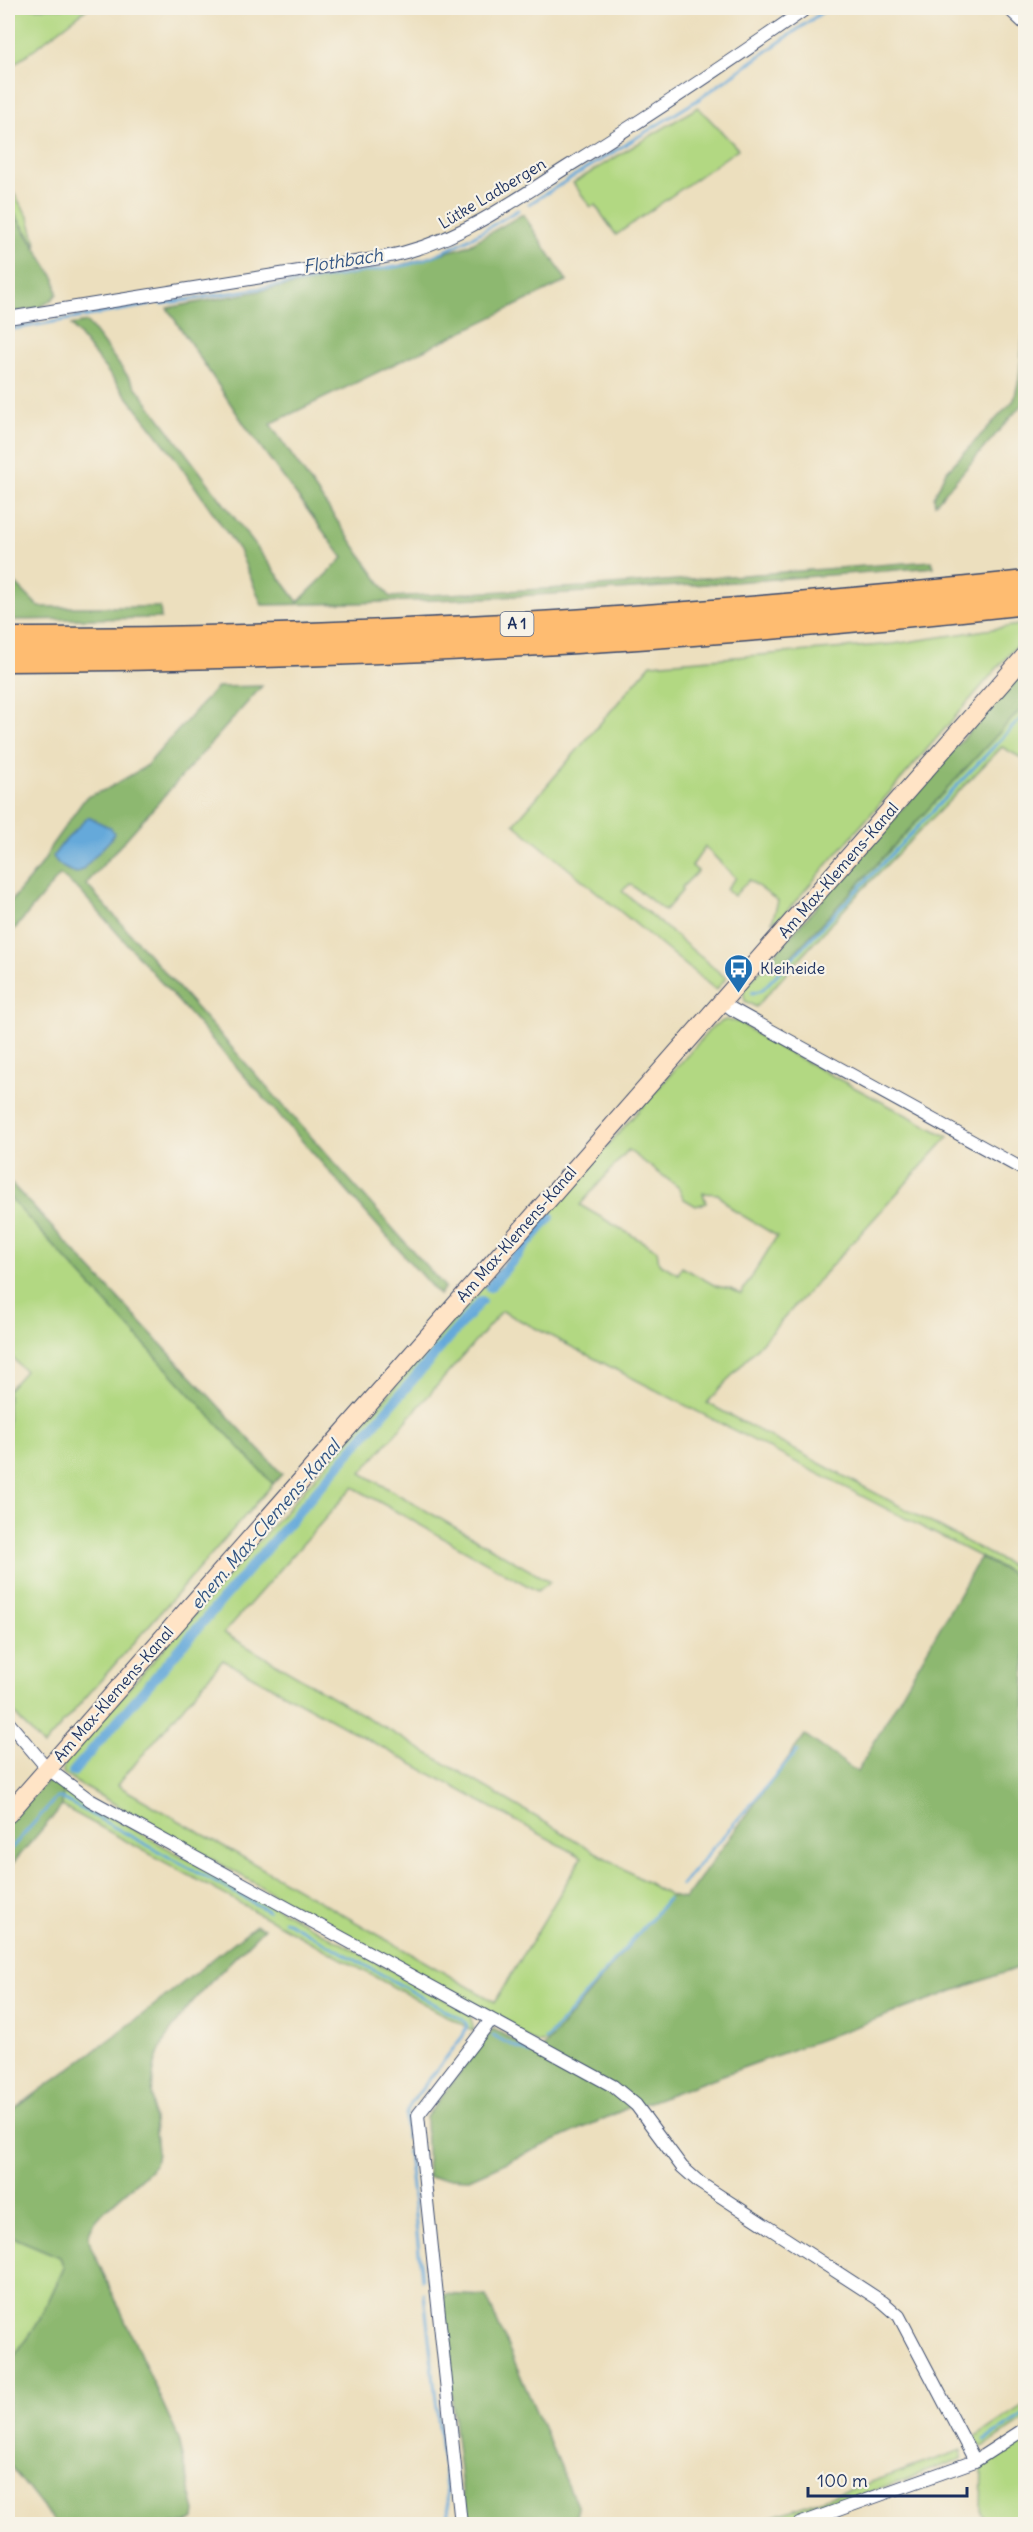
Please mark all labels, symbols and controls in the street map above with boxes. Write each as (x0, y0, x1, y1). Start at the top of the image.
street label: Lütke Ladbergen (435, 153, 549, 233)
water label: Flothbach (301, 243, 385, 278)
road number: A 1 (500, 612, 534, 636)
street label: Am Max-Klemens-Kanal (774, 798, 902, 942)
bus stop icon: Kleiheide (723, 952, 755, 994)
place label: Kleiheide (760, 958, 825, 978)
street label: Am Max-Klemens-Kanal (452, 1162, 580, 1306)
water label: ehem. Max-Clemens-Kanal (185, 1433, 347, 1614)
street label: Am Max-Klemens-Kanal (49, 1622, 177, 1766)
scale bar (808, 2460, 967, 2498)
text: 100 m (817, 2469, 868, 2492)

